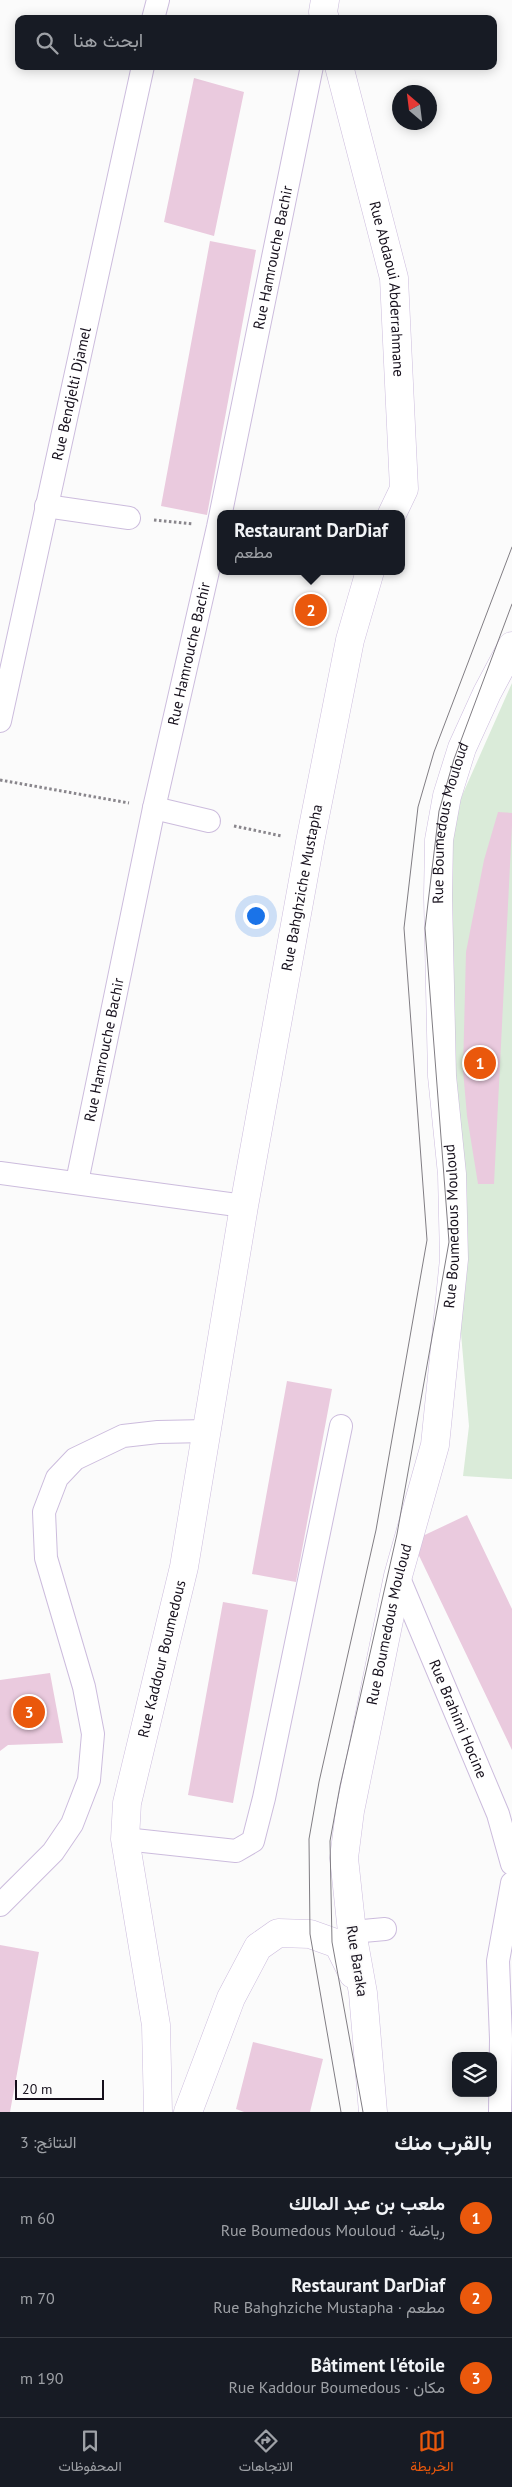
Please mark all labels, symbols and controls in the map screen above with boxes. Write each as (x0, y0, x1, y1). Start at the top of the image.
search box (15, 15, 497, 70)
text: ابحث هنا (73, 28, 143, 52)
icon: search (33, 29, 61, 57)
north arrow (392, 85, 437, 130)
street label: Rue Hamrouche Bachir (249, 184, 296, 331)
street label: Rue Abdaoui Abderrahmane (365, 199, 409, 377)
street label: Rue Bendjelti Djamel (47, 325, 95, 462)
popup (217, 510, 405, 575)
text: Restaurant DarDiaf (234, 518, 388, 542)
text: مطعم (234, 542, 273, 562)
street label: Rue Hamrouche Bachir (163, 580, 214, 727)
pin: 2 (295, 591, 327, 629)
street label: Rue Boumedous Mouloud (428, 739, 472, 904)
street label: Rue Bahghziche Mustapha (277, 802, 326, 972)
your location (243, 903, 269, 929)
street label: Rue Hamrouche Bachir (80, 976, 128, 1123)
pin: 1 (464, 1044, 496, 1082)
street label: Rue Boumedous Mouloud (439, 1143, 463, 1309)
street label: Rue Boumedous Mouloud (362, 1541, 416, 1706)
street label: Rue Kaddour Boumedous (133, 1578, 190, 1739)
street label: Rue Brahimi Hocine (425, 1656, 492, 1781)
pin: 3 (13, 1693, 45, 1731)
street label: Rue Baraka (342, 1924, 372, 1998)
map controls (452, 2052, 497, 2097)
button: layers (452, 2052, 497, 2097)
scale bar (15, 2077, 104, 2100)
text: 20 m (22, 2080, 52, 2098)
text: بالقرب منك (394, 2129, 492, 2156)
text: النتائج: 3 (20, 2132, 76, 2152)
text: ملعب بن عبد المالك (289, 2191, 445, 2215)
text: 60 m (20, 2208, 55, 2228)
text: 1 (471, 2208, 481, 2228)
text: رياضة · Rue Boumedous Mouloud (221, 2220, 445, 2240)
text: Restaurant DarDiaf (291, 2273, 445, 2297)
text: 70 m (20, 2288, 55, 2308)
text: 2 (471, 2288, 481, 2308)
text: مطعم · Rue Bahghziche Mustapha (213, 2297, 445, 2317)
text: Bâtiment l'étoile (311, 2353, 445, 2377)
text: 190 m (20, 2368, 63, 2388)
text: 3 (471, 2368, 481, 2388)
text: مكان · Rue Kaddour Boumedous (228, 2377, 445, 2397)
tab: المحفوظات (59, 2427, 122, 2479)
tab: الاتجاهات (239, 2427, 293, 2479)
tab: الخريطة (410, 2427, 453, 2479)

